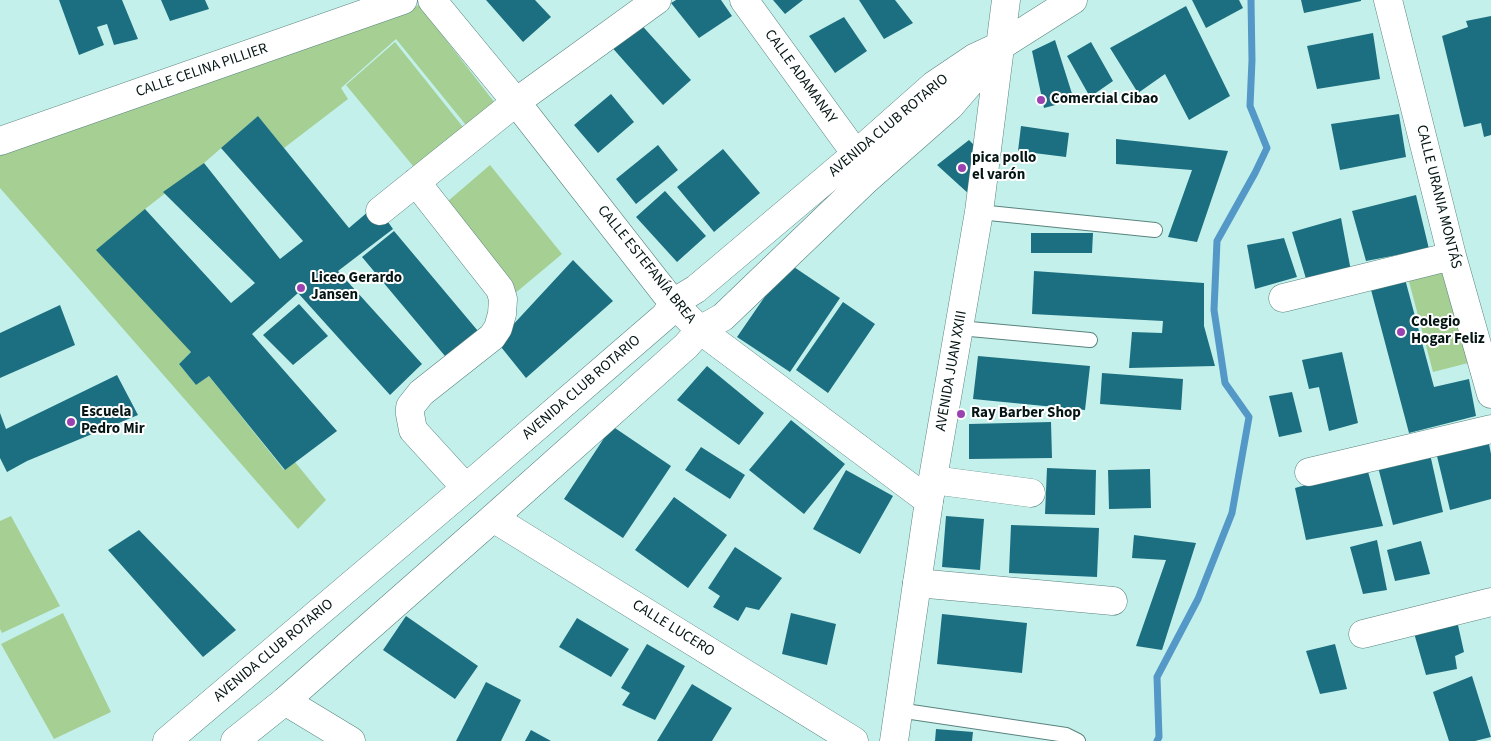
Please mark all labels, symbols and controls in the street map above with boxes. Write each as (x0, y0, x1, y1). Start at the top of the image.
street label: CALLE ADAMANAY (760, 27, 840, 127)
street label: CALLE CELINA PILLIER (134, 40, 270, 102)
street label: AVENIDA CLUB ROTARIO (826, 71, 952, 181)
place label: Comercial Cibao (1051, 91, 1158, 109)
marker: Comercial Cibao (1035, 94, 1047, 106)
street label: CALLE URANIA MONTÁS (1411, 123, 1465, 271)
place label: pica pollo el varón (972, 150, 1036, 185)
marker: pica pollo el varón (956, 162, 968, 174)
street label: CALLE ESTEFANÍA BREA (593, 202, 699, 328)
place label: Liceo Gerardo Jansen (311, 270, 402, 305)
marker: Liceo Gerardo Jansen (295, 282, 307, 294)
street label: AVENIDA JUAN XXIII (933, 309, 971, 433)
place label: Colegio Hogar Feliz (1411, 314, 1485, 349)
marker: Colegio Hogar Feliz (1395, 326, 1407, 338)
street label: AVENIDA CLUB ROTARIO (519, 332, 645, 444)
place label: Escuela Pedro Mir (81, 404, 145, 439)
place label: Ray Barber Shop (971, 405, 1081, 423)
marker: Ray Barber Shop (955, 408, 967, 420)
marker: Escuela Pedro Mir (65, 416, 77, 428)
street label: AVENIDA CLUB ROTARIO (211, 596, 337, 706)
street label: CALLE LUCERO (629, 597, 717, 661)

